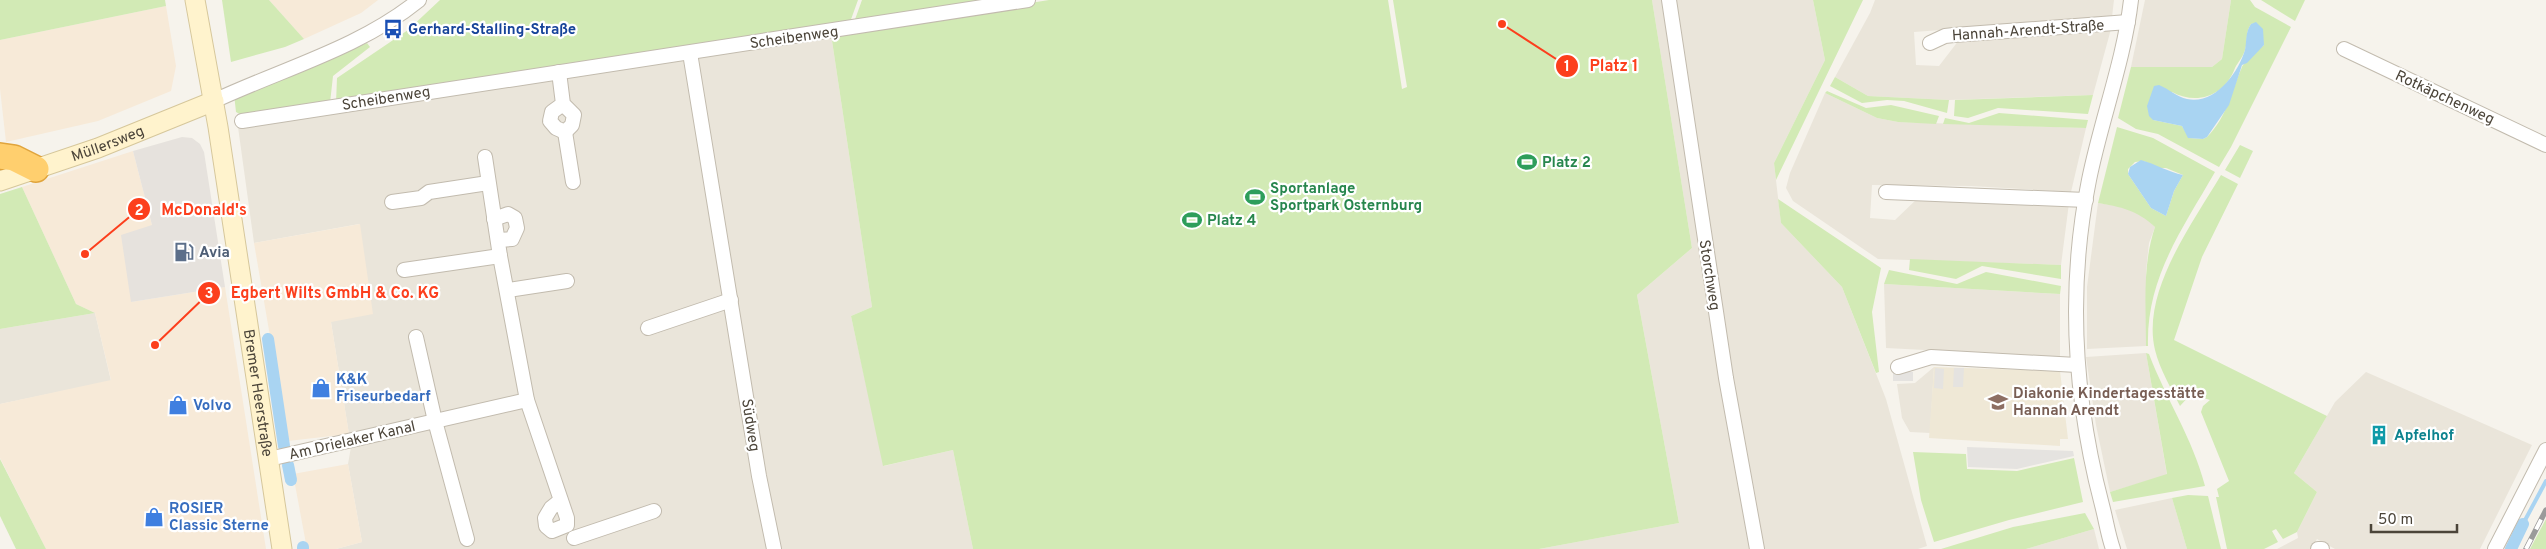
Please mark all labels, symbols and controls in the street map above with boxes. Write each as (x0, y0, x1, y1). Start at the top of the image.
street label: Hannah-Arendt-Straße (1951, 17, 2105, 46)
bus stop icon: Gerhard-Stalling-Straße (382, 18, 404, 40)
place label: Gerhard-Stalling-Straße (408, 21, 576, 40)
street label: Scheibenweg (749, 23, 840, 54)
callout: Platz 1 (1555, 50, 1648, 81)
text: Platz 1 (1590, 57, 1638, 77)
text: 1 (1564, 58, 1570, 77)
street label: Rotkäpchenweg (2392, 67, 2497, 130)
street label: Scheibenweg (341, 83, 432, 116)
street label: Müllersweg (69, 122, 147, 167)
sports icon: Platz 2 (1516, 151, 1538, 173)
place label: Platz 2 (1542, 154, 1591, 173)
place label: Sportanlage Sportpark Osternburg (1270, 180, 1422, 216)
sports icon: Sportanlage Sportpark Osternburg (1244, 186, 1266, 208)
callout: McDonald's (126, 194, 257, 225)
text: McDonald's (161, 201, 247, 221)
text: 2 (134, 202, 144, 221)
sports icon: Platz 4 (1181, 209, 1203, 231)
place label: Platz 4 (1207, 212, 1256, 231)
street label: Storchweg (1694, 239, 1723, 312)
fuel station icon: Avia (173, 241, 195, 263)
place label: Avia (199, 244, 230, 263)
callout: Egbert Wilts GmbH & Co. KG (196, 277, 449, 308)
text: Egbert Wilts GmbH & Co. KG (231, 284, 439, 304)
text: 3 (205, 285, 214, 304)
street label: Bremer Heerstraße (238, 328, 276, 458)
place label: K&K Friseurbedarf (336, 371, 431, 407)
shop icon: K&K Friseurbedarf (310, 377, 332, 399)
place label: Diakonie Kindertagesstätte Hannah Arendt (2013, 385, 2205, 421)
school or university icon: Diakonie Kindertagesstätte Hannah Arendt (1987, 391, 2009, 413)
shop icon: Volvo (167, 394, 189, 416)
place label: Volvo (193, 397, 231, 416)
street label: Südweg (736, 397, 763, 453)
street label: Am Drielaker Kanal (287, 418, 417, 465)
building icon: Apfelhof (2368, 424, 2390, 446)
place label: Apfelhof (2394, 427, 2454, 446)
place label: ROSIER Classic Sterne (169, 500, 269, 536)
scale bar (2371, 502, 2457, 534)
shop icon: ROSIER Classic Sterne (143, 506, 165, 528)
text: 50 m (2378, 511, 2413, 530)

